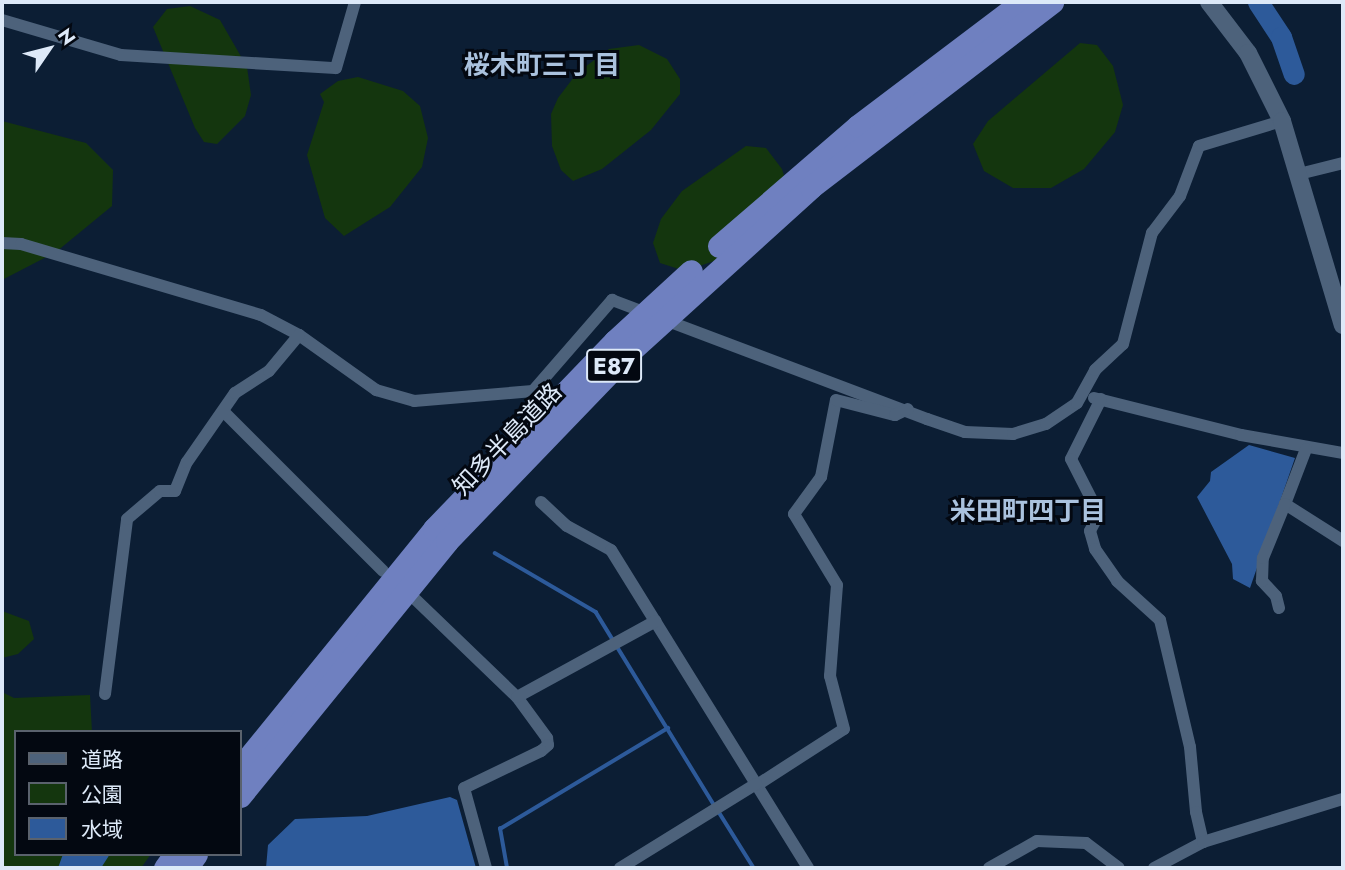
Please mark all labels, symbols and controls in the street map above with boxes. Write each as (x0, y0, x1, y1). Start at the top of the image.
north arrow (14, 14, 84, 84)
text: N (51, 23, 82, 51)
district label: 桜木町三丁目 (464, 50, 620, 82)
road number: E87 (586, 346, 642, 386)
street label: 知多半島道路 (447, 377, 567, 501)
district label: 米田町四丁目 (950, 496, 1106, 528)
legend (14, 730, 242, 856)
text: 道路 (81, 745, 123, 775)
text: 公園 (81, 780, 123, 810)
text: 水域 (81, 815, 123, 845)

